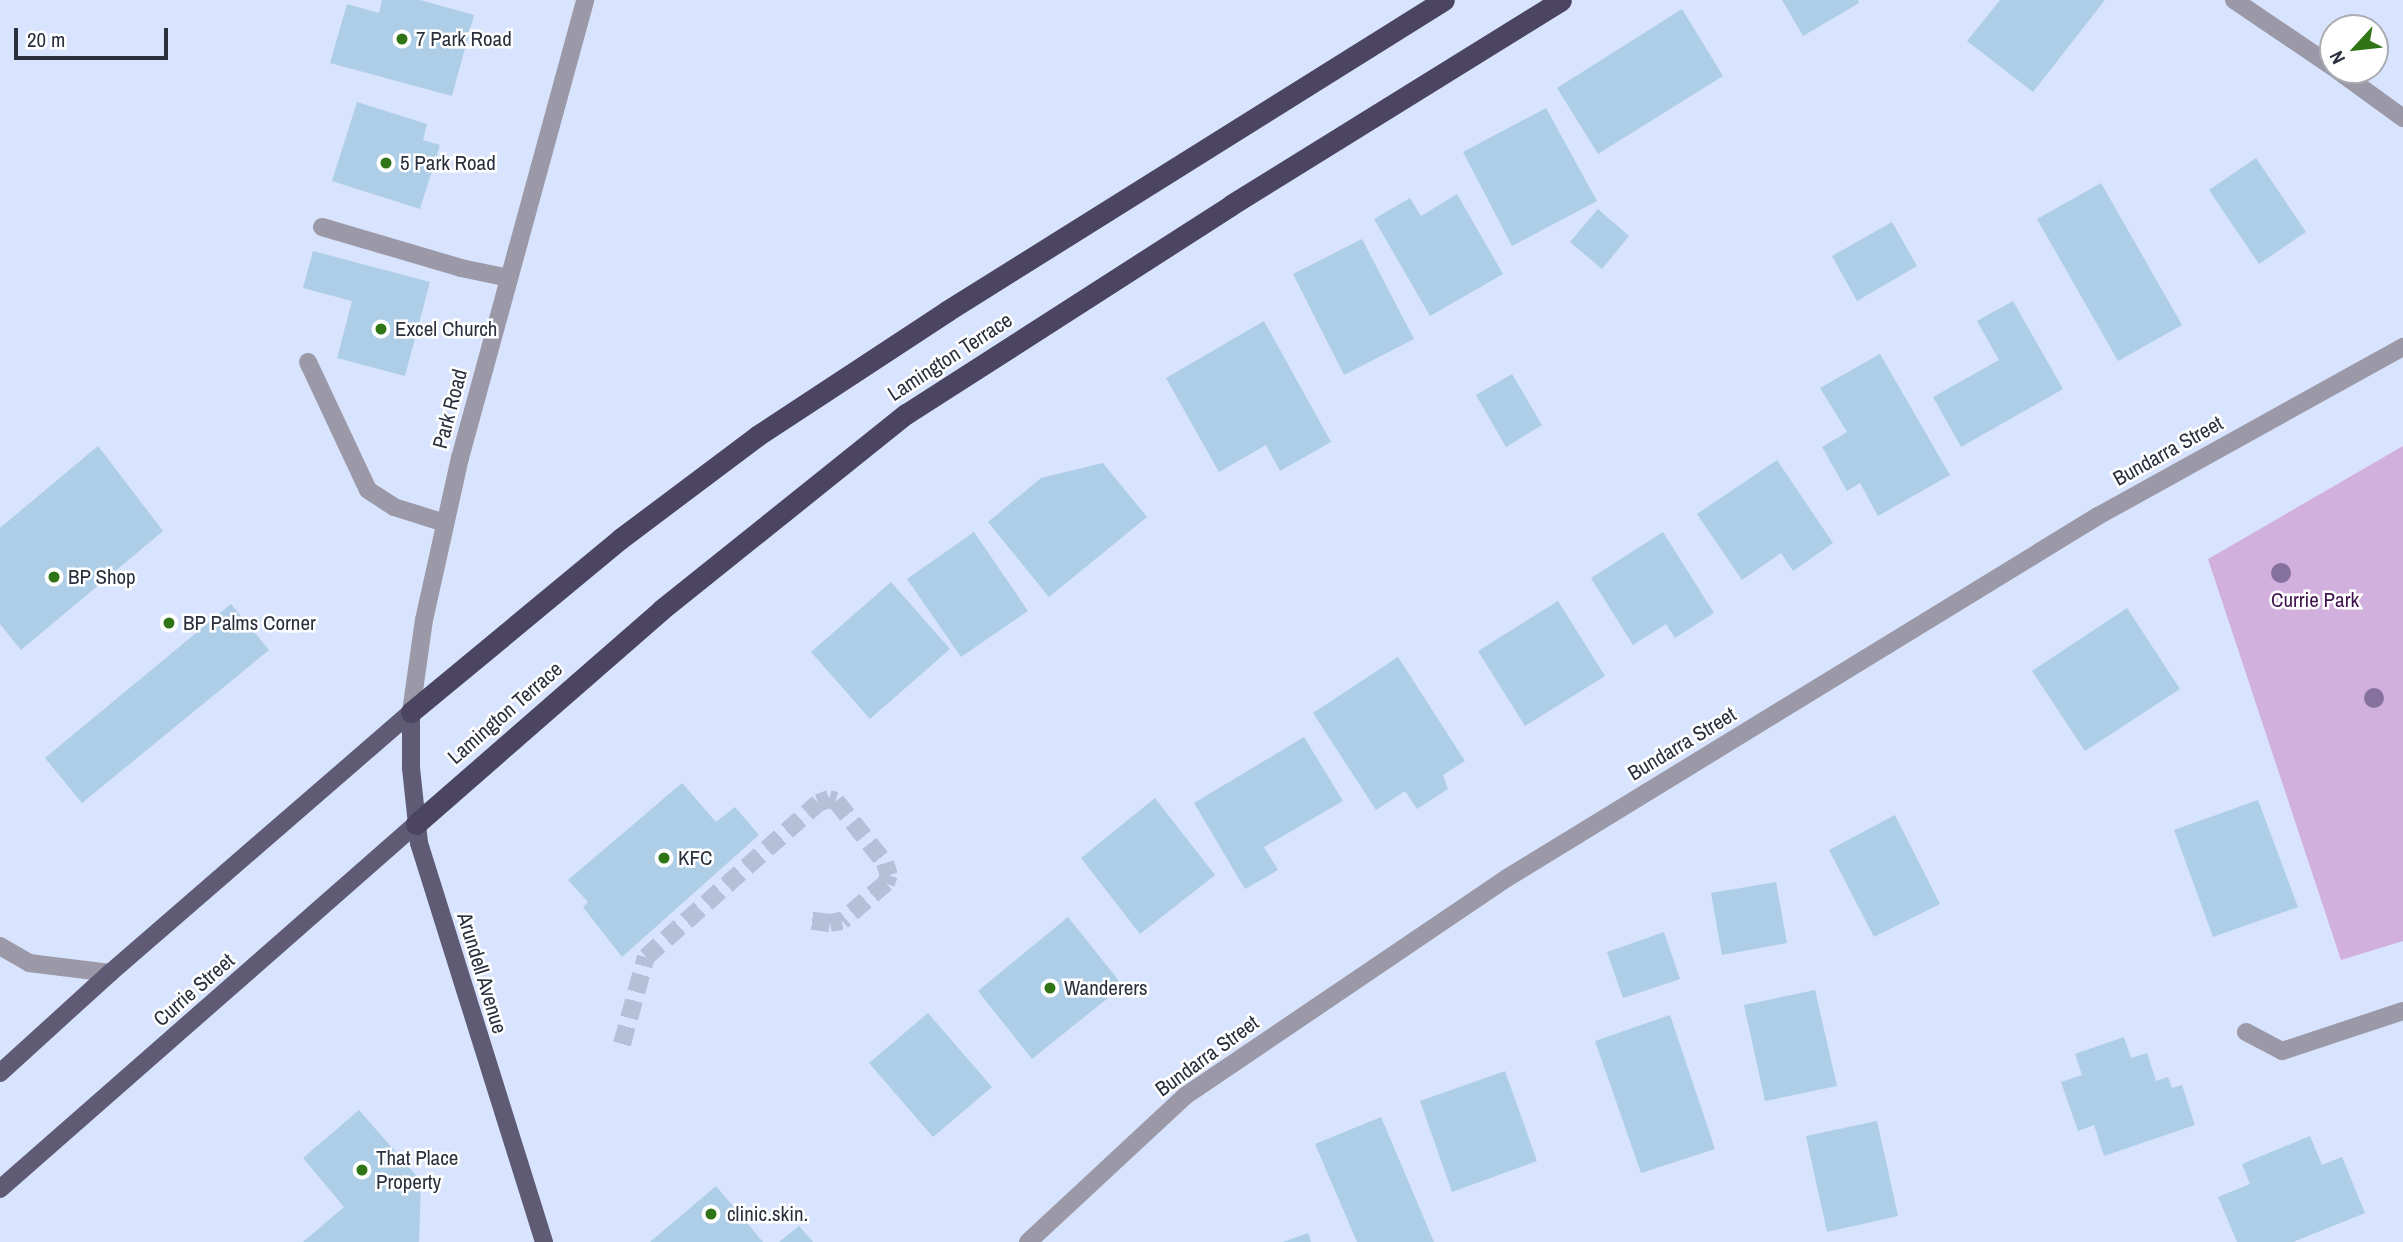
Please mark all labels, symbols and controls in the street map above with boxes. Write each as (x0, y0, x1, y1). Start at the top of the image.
scale bar (18, 14, 172, 58)
north arrow (2319, 14, 2389, 84)
text: 20 m (27, 25, 65, 54)
place label: 7 Park Road (416, 26, 512, 52)
marker: 7 Park Road (394, 31, 410, 47)
text: N (2323, 47, 2351, 69)
place label: 5 Park Road (400, 150, 496, 176)
marker: 5 Park Road (378, 155, 394, 171)
street label: Lamington Terrace (883, 307, 1017, 407)
place label: Excel Church (395, 316, 497, 342)
marker: Excel Church (373, 321, 389, 337)
street label: Park Road (427, 366, 473, 452)
street label: Bundarra Street (2109, 411, 2227, 491)
place label: BP Shop (68, 564, 136, 590)
marker: BP Shop (46, 569, 62, 585)
park label: Currie Park (2271, 587, 2359, 613)
place label: BP Palms Corner (183, 610, 316, 636)
marker: BP Palms Corner (161, 615, 177, 631)
street label: Lamington Terrace (443, 656, 567, 770)
street label: Bundarra Street (1623, 702, 1741, 786)
place label: KFC (678, 845, 712, 871)
marker: KFC (656, 850, 672, 866)
street label: Arundell Avenue (452, 909, 512, 1037)
street label: Currie Street (149, 948, 239, 1032)
place label: Wanderers (1064, 975, 1148, 1001)
marker: Wanderers (1042, 980, 1058, 996)
street label: Bundarra Street (1150, 1010, 1264, 1102)
place label: That Place Property (376, 1145, 458, 1195)
marker: That Place Property (354, 1162, 370, 1178)
place label: clinic.skin. (727, 1201, 808, 1227)
marker: clinic.skin. (701, 1204, 721, 1224)

